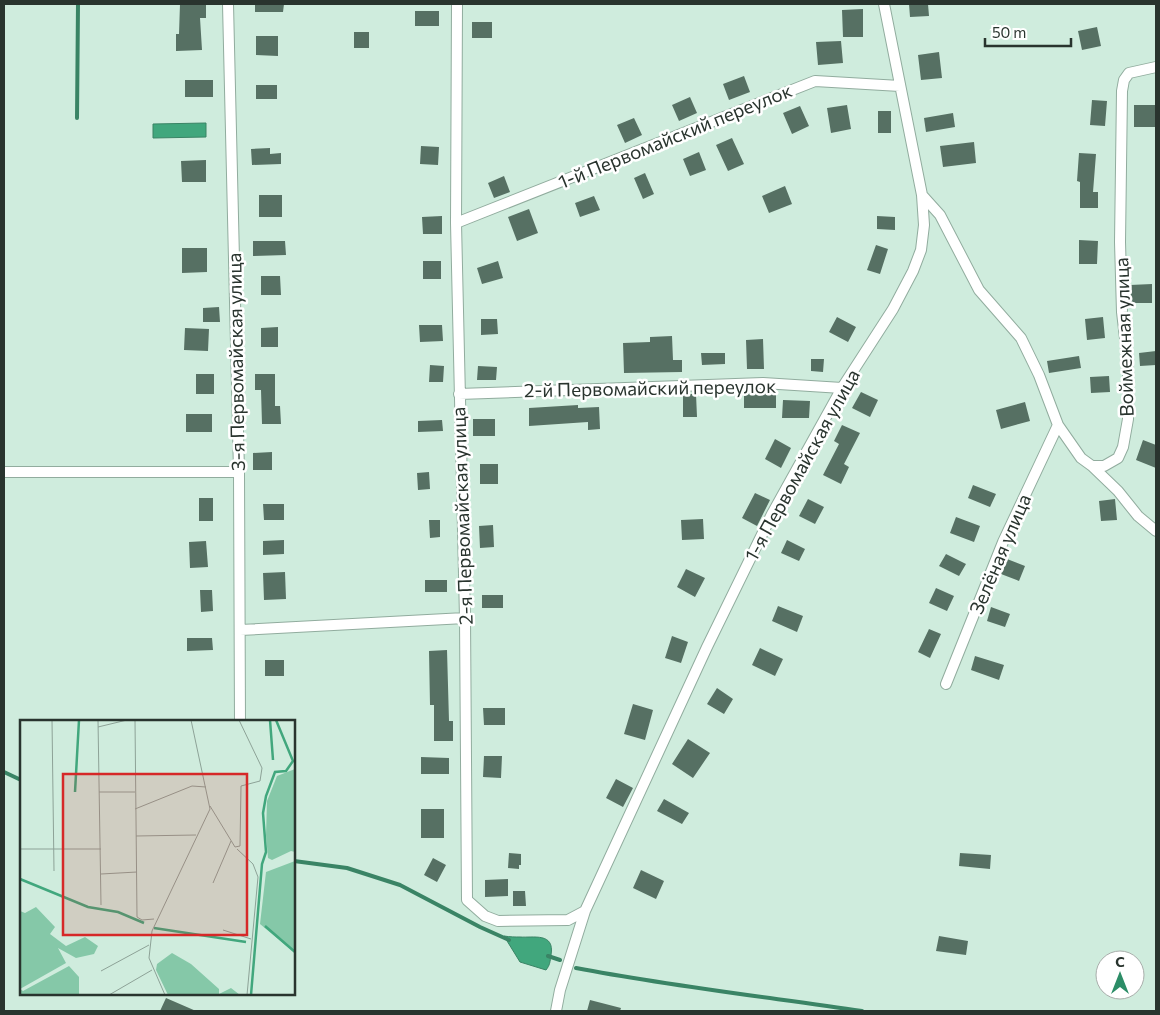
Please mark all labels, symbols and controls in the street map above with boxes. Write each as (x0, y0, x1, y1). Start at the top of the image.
scale bar (985, 15, 1071, 47)
text: 50 m (992, 23, 1026, 41)
street label: 1-й Первомайский переулок (555, 78, 795, 193)
street label: 3-я Первомайская улица (222, 253, 249, 471)
street label: Воймежная улица (1109, 257, 1138, 417)
street label: 1-я Первомайская улица (739, 365, 864, 565)
street label: 2-й Первомайский переулок (524, 374, 776, 401)
street label: 2-я Первомайская улица (446, 407, 477, 625)
street label: Зелёная улица (964, 490, 1035, 617)
inset map (20, 720, 295, 995)
north arrow (1095, 950, 1145, 1000)
text: С (1115, 953, 1125, 970)

